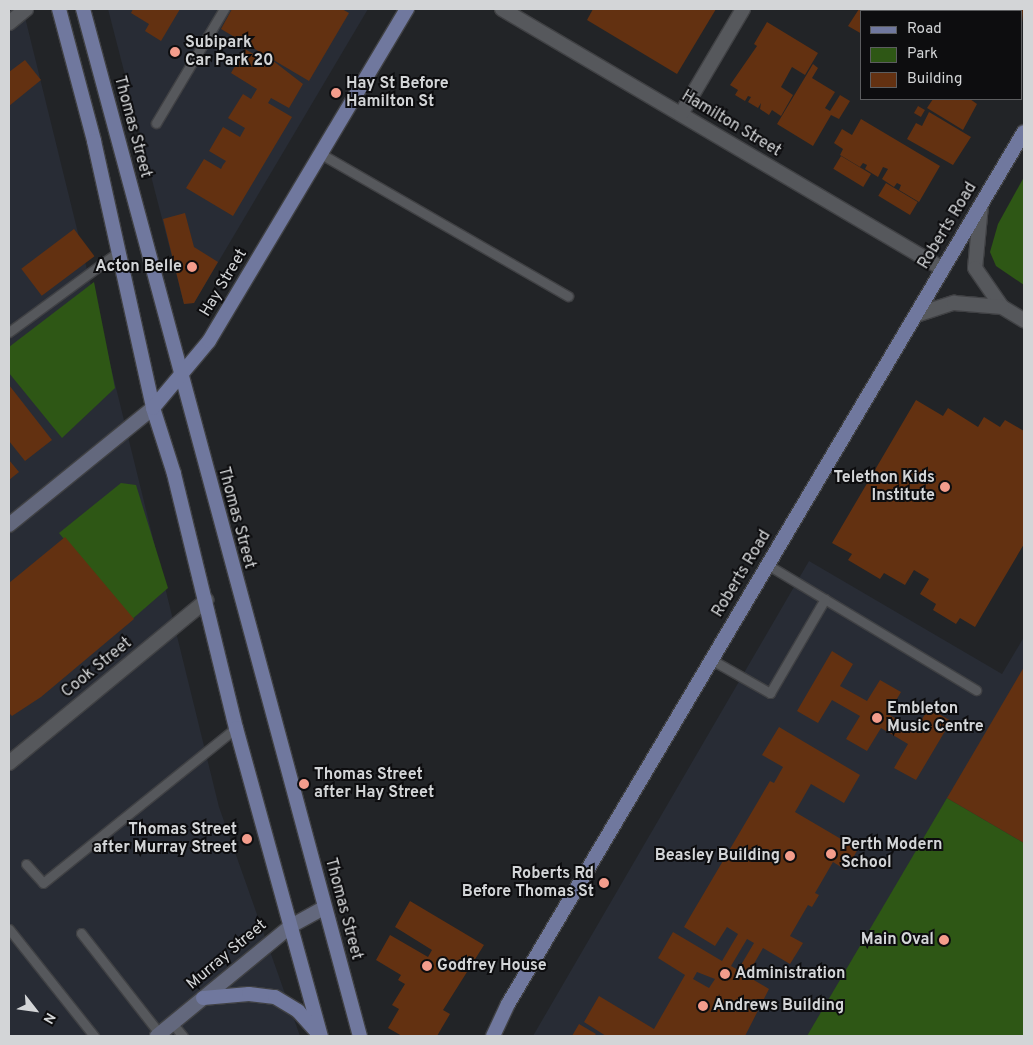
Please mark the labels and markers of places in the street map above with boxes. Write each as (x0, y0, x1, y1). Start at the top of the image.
place label: Subipark Car Park 20 (185, 33, 274, 71)
marker: Subipark Car Park 20 (169, 46, 181, 58)
place label: Hay St Before Hamilton St (346, 74, 449, 112)
marker: Hay St Before Hamilton St (330, 87, 342, 99)
place label: Acton Belle (95, 257, 182, 277)
marker: Acton Belle (186, 261, 198, 273)
place label: Telethon Kids Institute (834, 468, 935, 506)
marker: Telethon Kids Institute (939, 481, 951, 493)
place label: Embleton Music Centre (887, 699, 984, 737)
marker: Embleton Music Centre (871, 712, 883, 724)
place label: Thomas Street after Hay Street (314, 765, 434, 803)
marker: Thomas Street after Hay Street (298, 778, 310, 790)
place label: Thomas Street after Murray Street (93, 820, 237, 858)
marker: Thomas Street after Murray Street (241, 833, 253, 845)
place label: Perth Modern School (841, 835, 942, 873)
place label: Beasley Building (655, 846, 780, 866)
marker: Perth Modern School (825, 848, 837, 860)
marker: Beasley Building (784, 850, 796, 862)
place label: Roberts Rd Before Thomas St (462, 864, 594, 902)
marker: Roberts Rd Before Thomas St (598, 877, 610, 889)
place label: Main Oval (861, 930, 934, 950)
marker: Main Oval (938, 934, 950, 946)
place label: Godfrey House (437, 956, 547, 976)
marker: Godfrey House (421, 960, 433, 972)
place label: Administration (735, 964, 845, 984)
marker: Administration (719, 968, 731, 980)
place label: Andrews Building (713, 996, 844, 1016)
marker: Andrews Building (697, 1000, 709, 1012)

